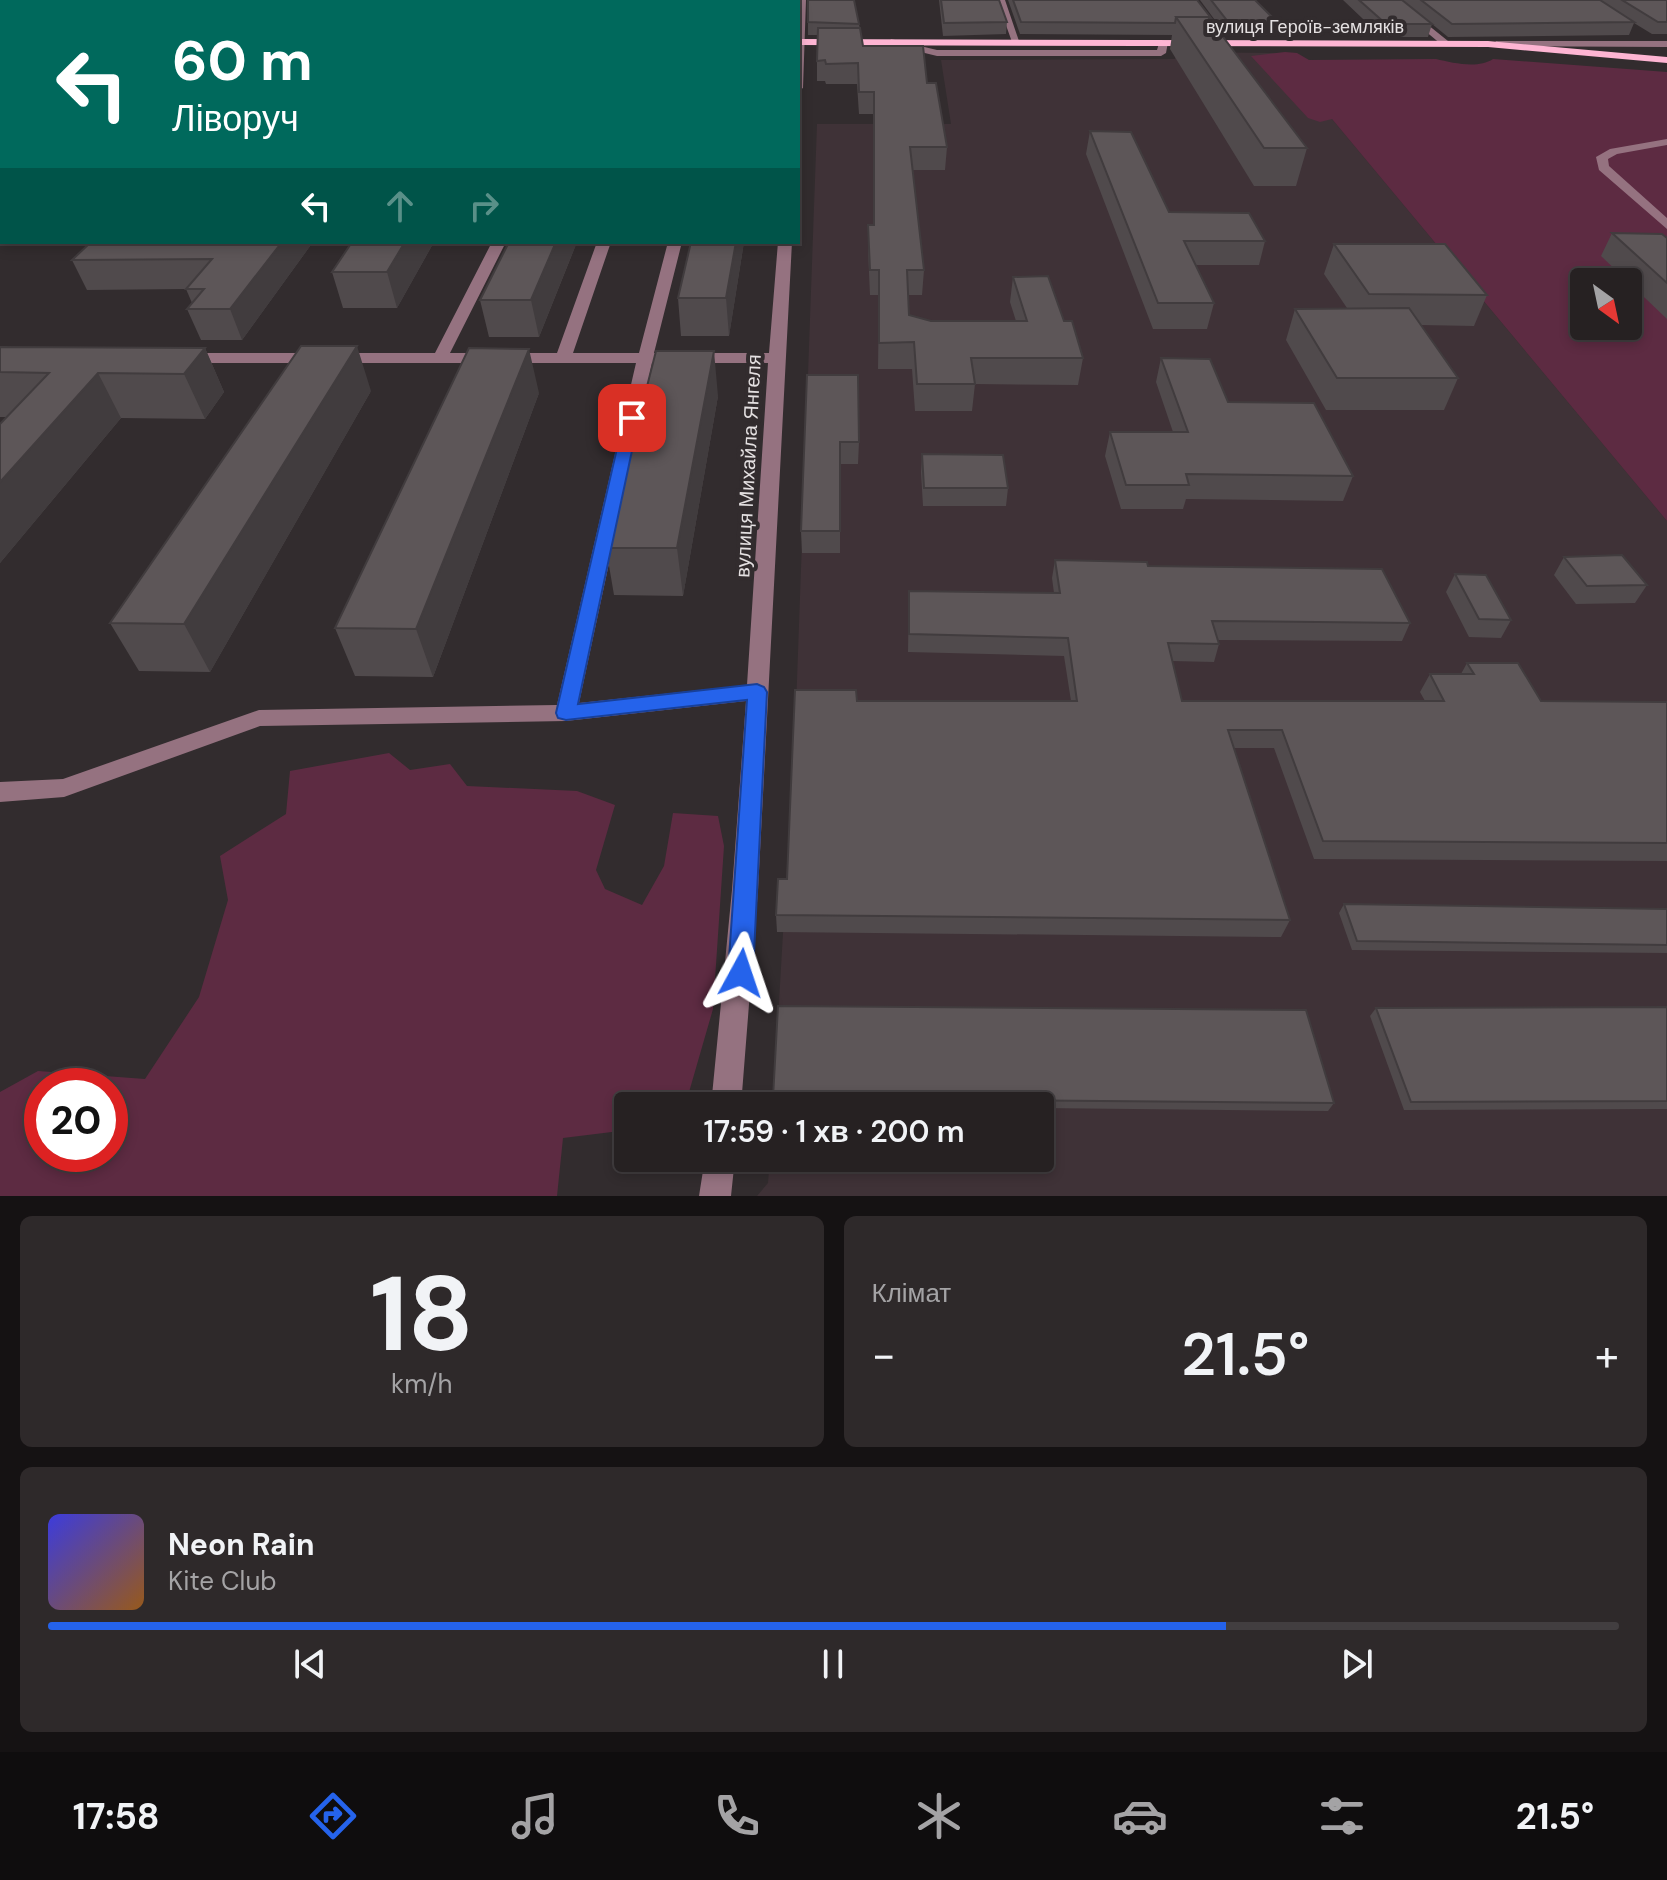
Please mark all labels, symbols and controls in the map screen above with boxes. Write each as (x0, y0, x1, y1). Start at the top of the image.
street label: вулиця Героїв-земляків (1206, 15, 1404, 39)
text: 60 m (172, 24, 313, 97)
icon: left (40, 32, 144, 136)
text: Ліворуч (172, 95, 299, 142)
icon: left (294, 184, 338, 228)
icon: ahead (378, 184, 422, 228)
icon: right (462, 184, 506, 228)
north arrow (1570, 268, 1642, 340)
map controls (1570, 268, 1642, 340)
street label: вулиця Михайла Янгеля (729, 354, 767, 578)
pin (598, 384, 666, 452)
icon: arrive (610, 396, 654, 440)
position arrow (699, 931, 783, 1015)
speed limit sign: 20 (24, 1068, 128, 1172)
text: 17:59 · 1 хв · 200 m (704, 1112, 964, 1151)
text: 18 (370, 1247, 474, 1382)
text: Клімат (872, 1276, 951, 1310)
text: 21.5° (1181, 1315, 1309, 1394)
text: − (872, 1326, 896, 1384)
text: + (1595, 1326, 1619, 1384)
text: km/h (391, 1367, 452, 1401)
text: Neon Rain (168, 1525, 314, 1564)
text: Kite Club (168, 1564, 277, 1598)
icon: previous (288, 1642, 332, 1686)
icon: pause (811, 1642, 855, 1686)
icon: next (1335, 1642, 1379, 1686)
icon: directions (305, 1788, 361, 1844)
icon: music (507, 1788, 563, 1844)
icon: phone (709, 1788, 765, 1844)
icon: climate (911, 1788, 967, 1844)
icon: car (1112, 1788, 1168, 1844)
icon: filters (1314, 1788, 1370, 1844)
text: 17:58 (73, 1793, 160, 1840)
text: 21.5° (1516, 1793, 1594, 1840)

